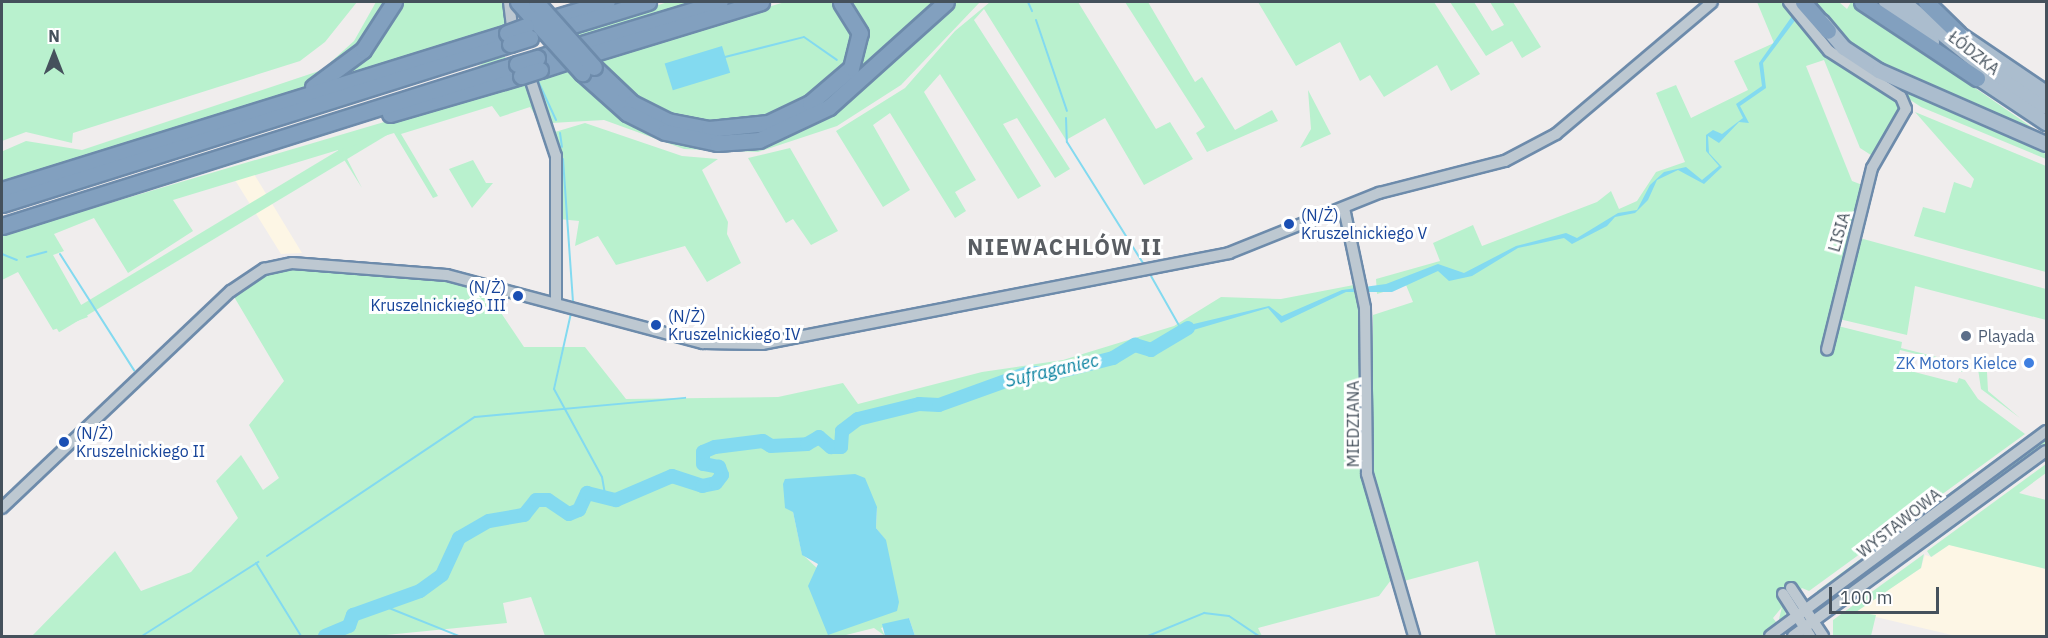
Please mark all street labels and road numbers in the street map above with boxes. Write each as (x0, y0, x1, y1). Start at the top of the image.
street label: ŁÓDZKA (1945, 27, 2003, 79)
street label: LISIA (1824, 210, 1854, 254)
street label: MIEDZIANA (1343, 381, 1363, 467)
street label: WYSTAWOWA (1853, 484, 1945, 562)

